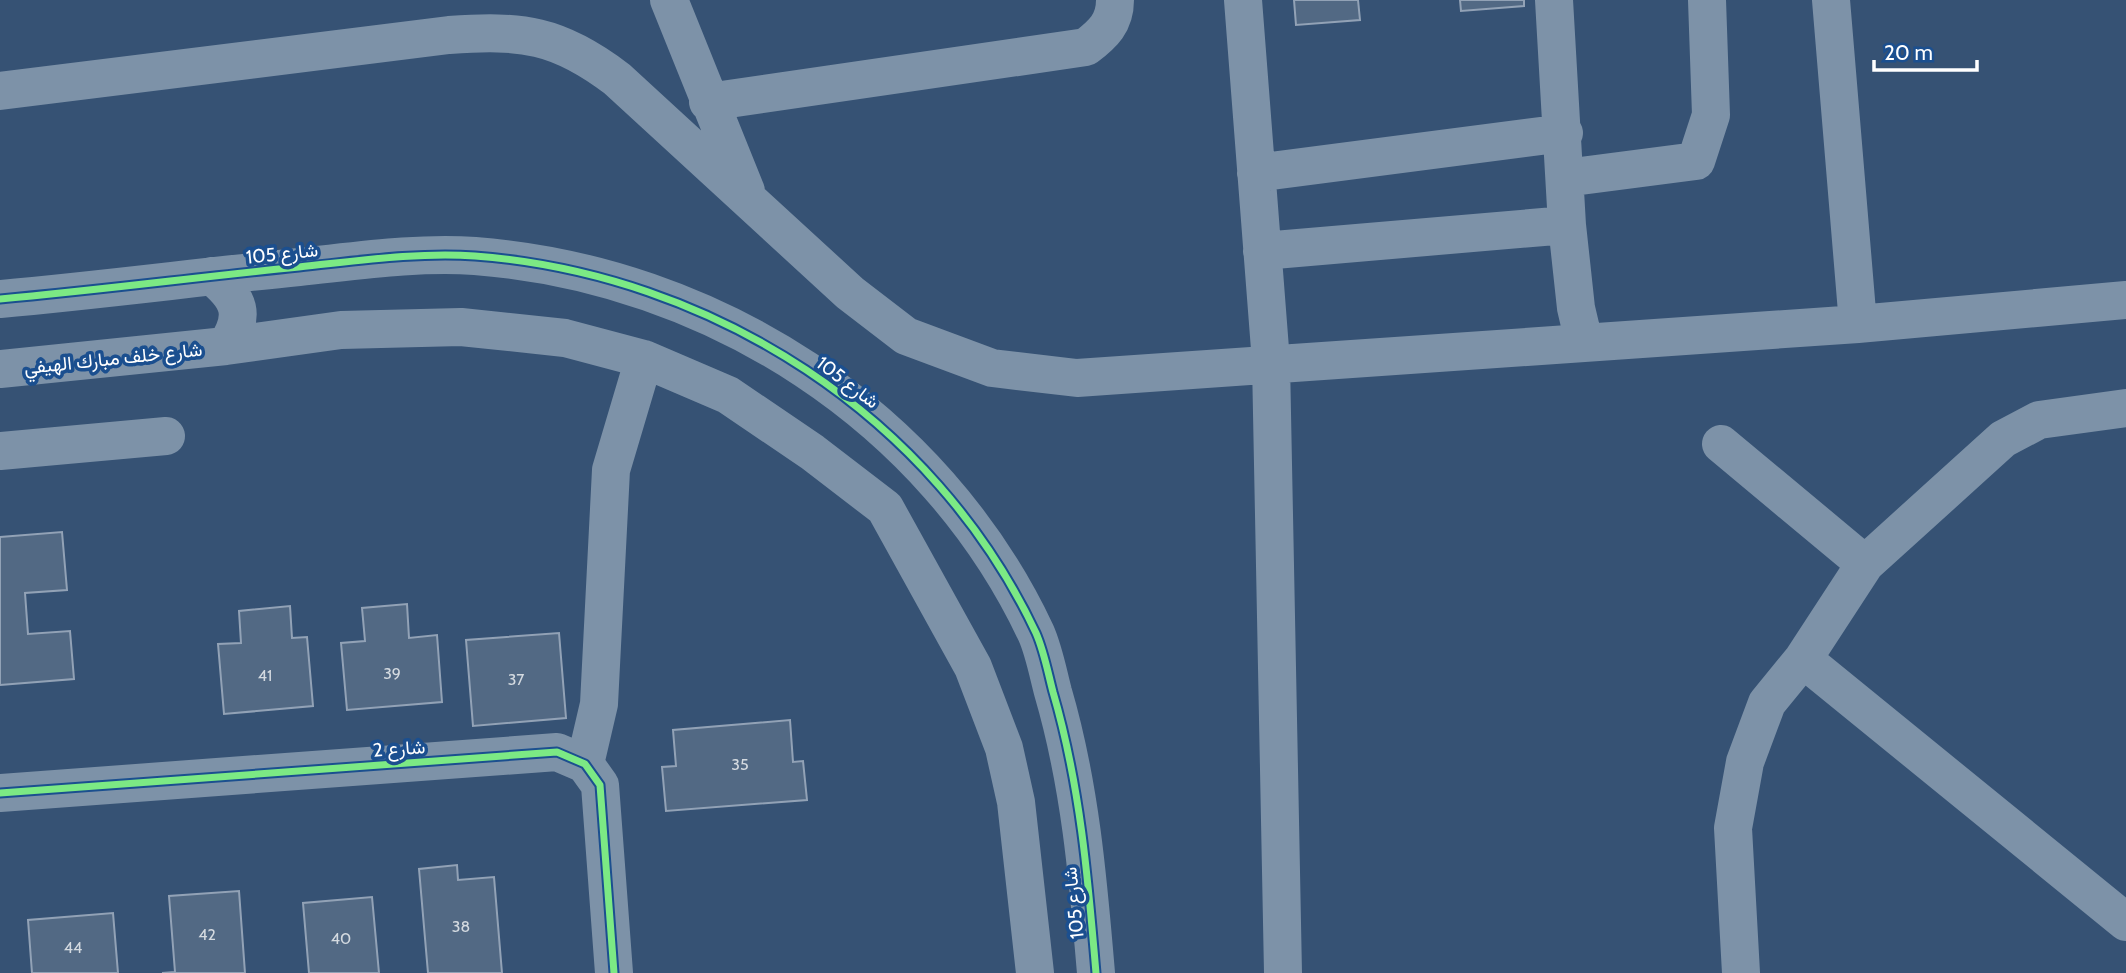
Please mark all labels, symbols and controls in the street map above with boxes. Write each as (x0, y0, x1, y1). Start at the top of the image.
scale bar (1874, 28, 1977, 72)
text: 20 m (1884, 40, 1933, 65)
street label: شارع 105 (245, 238, 319, 270)
street label: شارع خلف مبارك الهيفي (23, 338, 204, 383)
street label: شارع 105 (811, 351, 883, 414)
house number: 39 (383, 664, 401, 683)
house number: 41 (258, 666, 272, 685)
house number: 37 (508, 670, 524, 689)
street label: شارع 2 (372, 735, 426, 763)
house number: 35 (731, 755, 749, 774)
street label: شارع 105 (1058, 866, 1090, 940)
house number: 38 (452, 917, 470, 936)
house number: 42 (198, 925, 216, 944)
house number: 40 (331, 929, 351, 948)
house number: 44 (64, 938, 82, 957)

